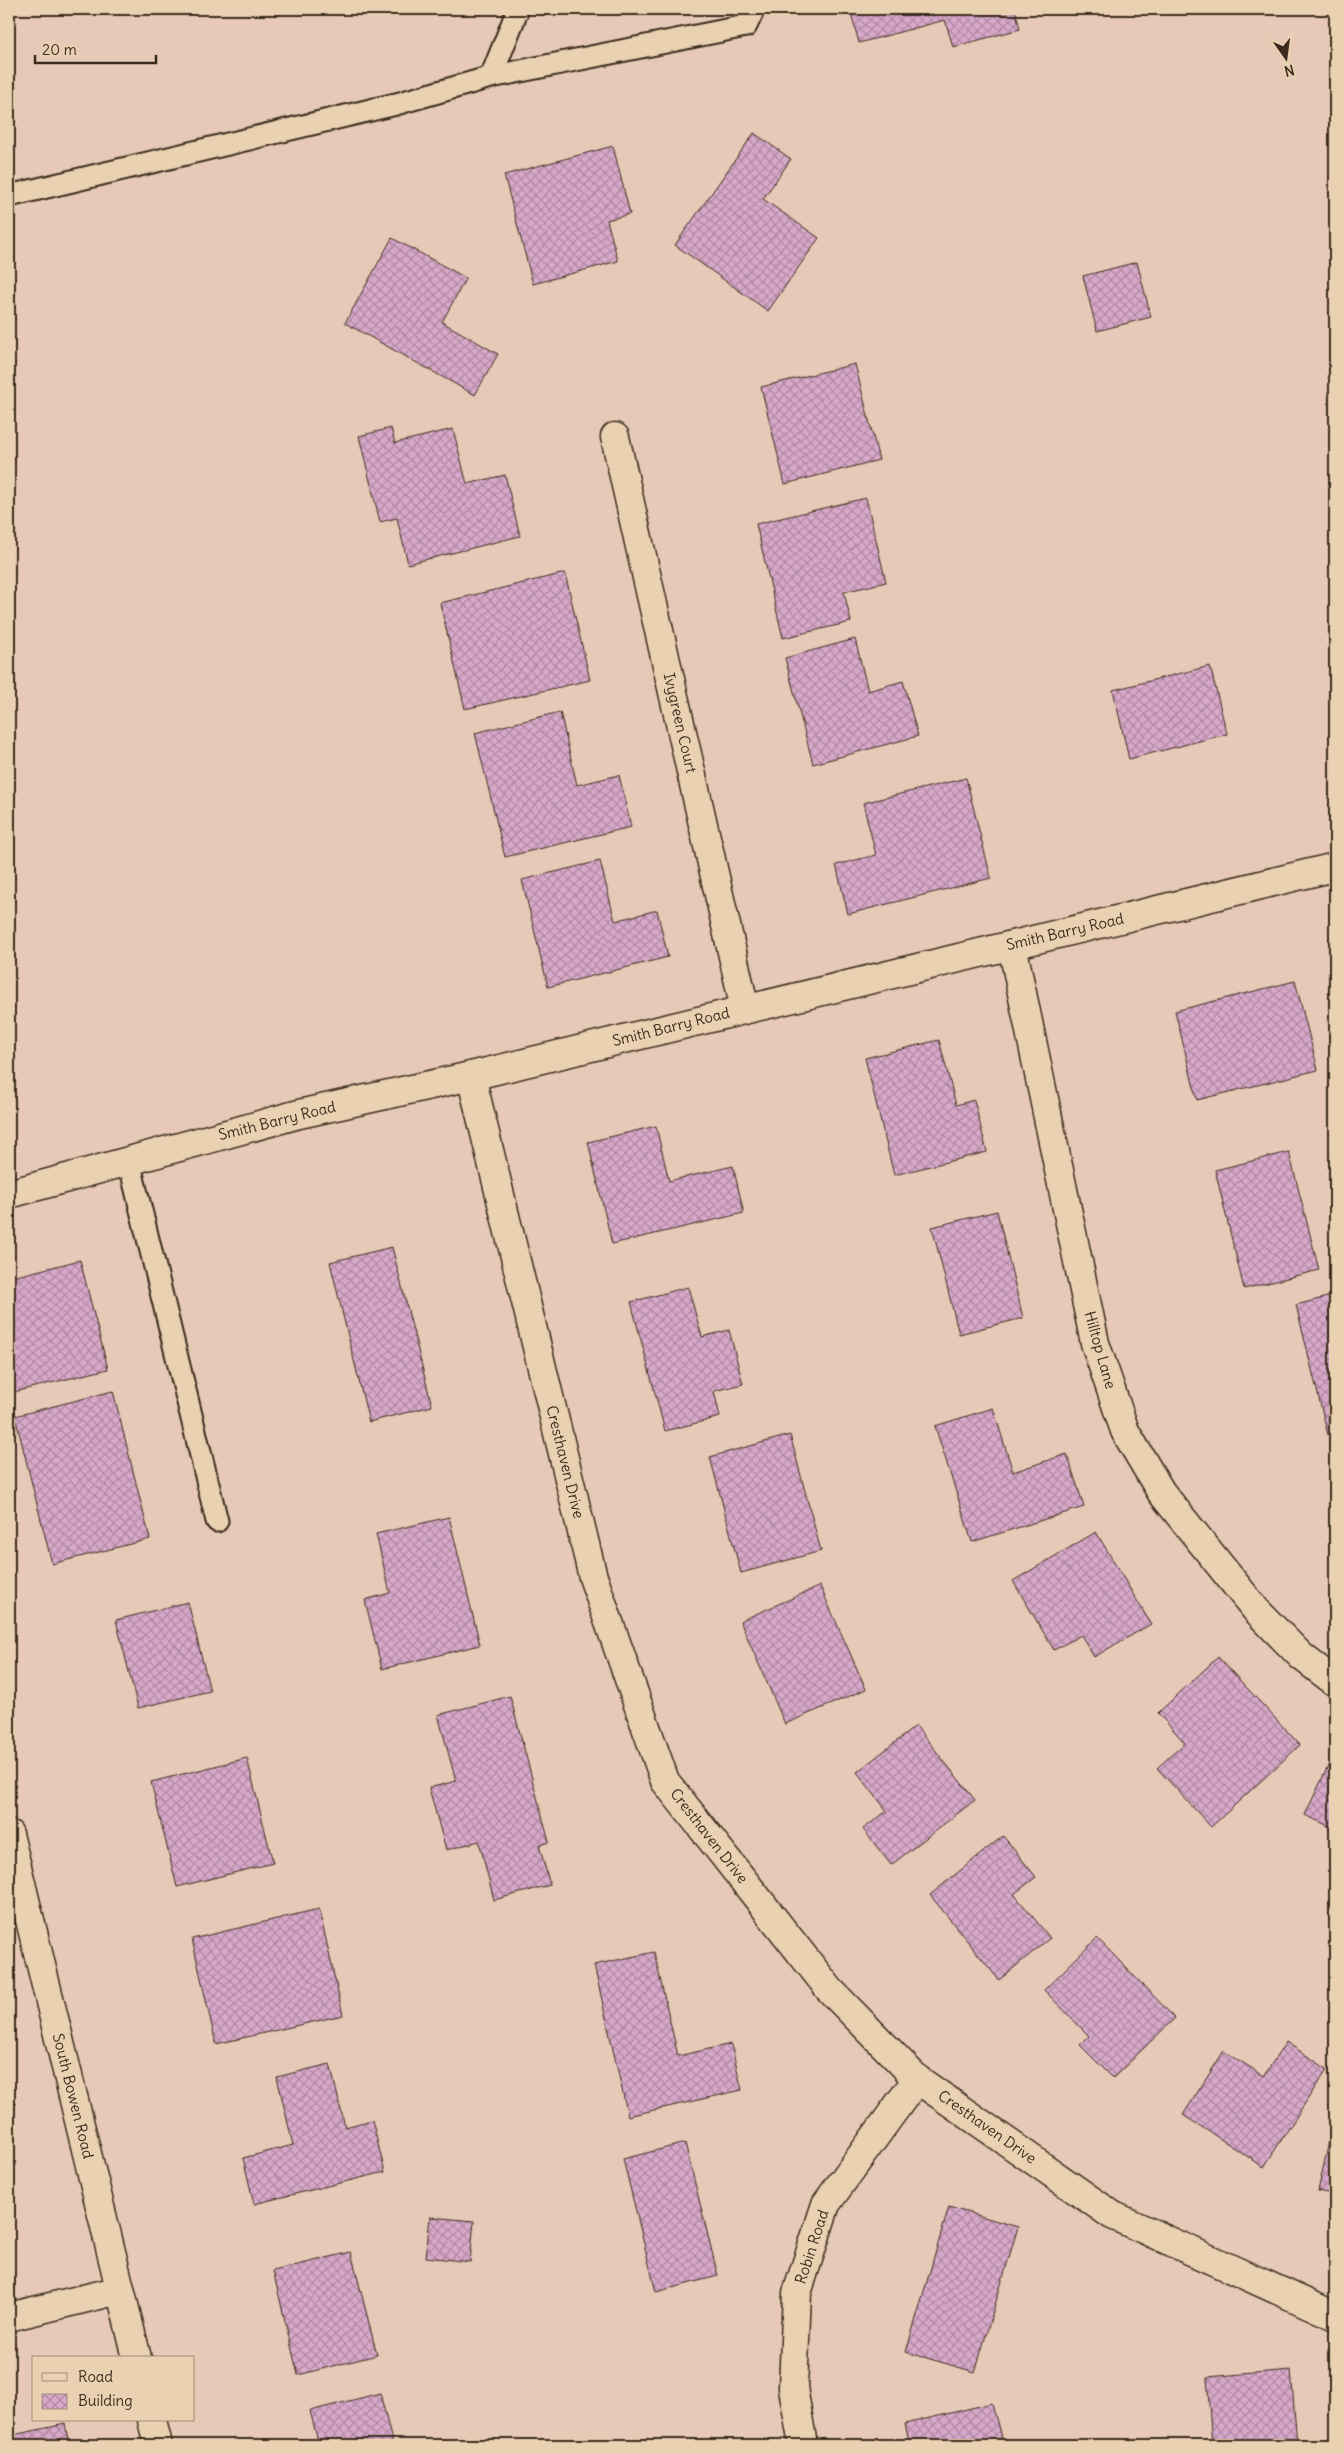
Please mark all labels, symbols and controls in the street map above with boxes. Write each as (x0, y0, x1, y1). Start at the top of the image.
scale bar (35, 32, 156, 64)
north arrow (1262, 32, 1312, 82)
text: 20 m (42, 40, 77, 59)
text: N (1282, 61, 1296, 81)
street label: Ivygreen Court (660, 671, 701, 775)
street label: Smith Barry Road (1004, 909, 1126, 954)
street label: Smith Barry Road (610, 1003, 732, 1050)
street label: Smith Barry Road (216, 1097, 338, 1144)
street label: Hilltop Lane (1080, 1309, 1121, 1391)
street label: Cresthaven Drive (542, 1403, 589, 1520)
street label: Cresthaven Drive (666, 1784, 753, 1887)
street label: South Bowen Road (49, 2031, 98, 2161)
street label: Cresthaven Drive (934, 2086, 1040, 2168)
street label: Robin Road (791, 2207, 832, 2286)
legend (32, 2356, 195, 2422)
text: Road (78, 2367, 113, 2386)
text: Building (78, 2391, 133, 2410)

